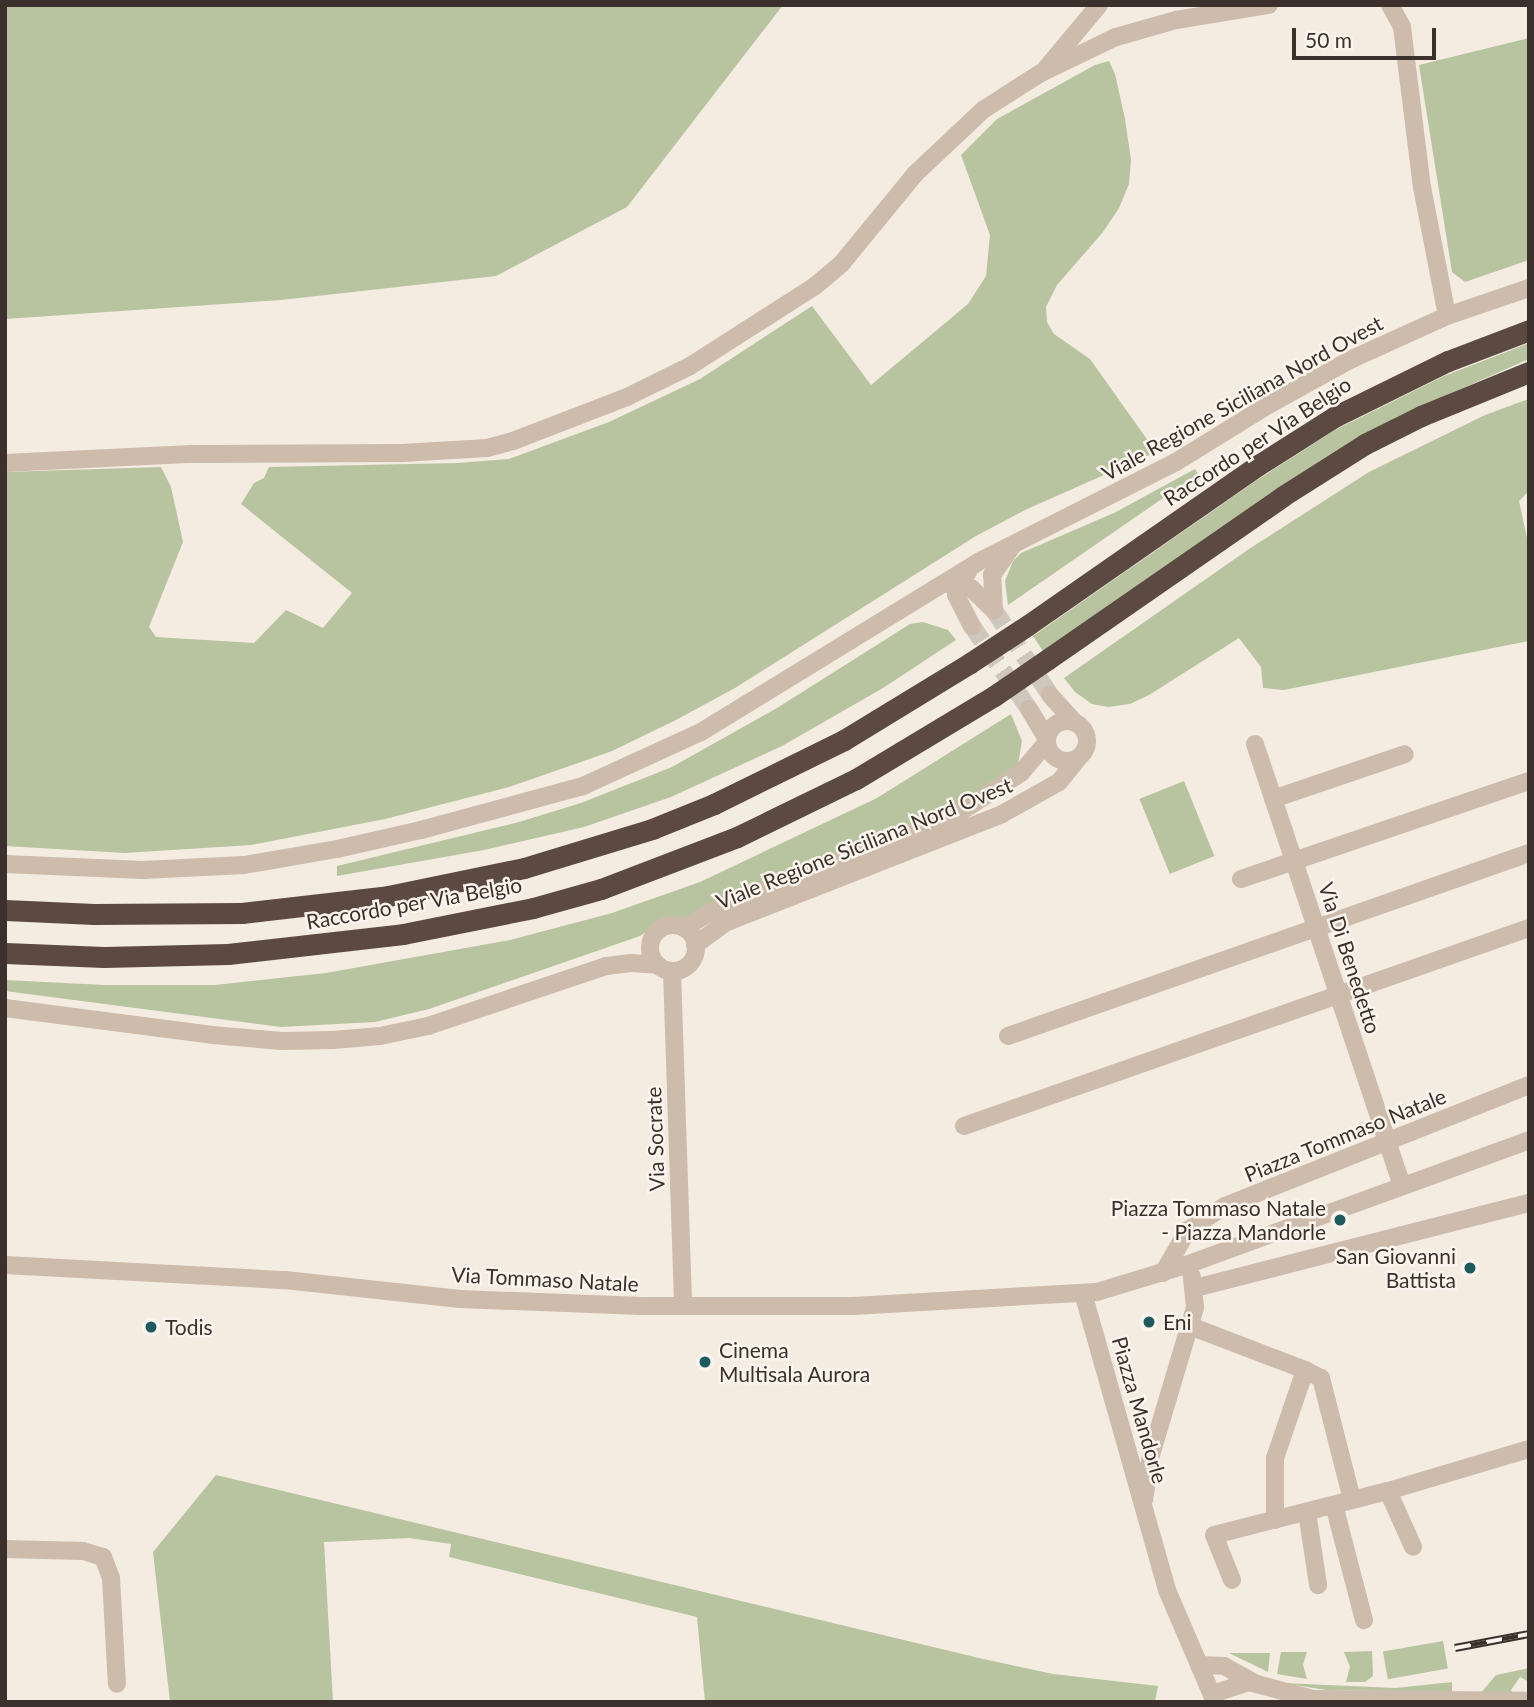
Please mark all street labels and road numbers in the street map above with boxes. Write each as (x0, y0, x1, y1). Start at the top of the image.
street label: Viale Regione Siciliana Nord Ovest (1097, 310, 1387, 486)
street label: Raccordo per Via Belgio (1158, 371, 1356, 511)
street label: Viale Regione Siciliana Nord Ovest (712, 772, 1016, 914)
street label: Raccordo per Via Belgio (304, 872, 524, 934)
street label: Via Di Benedetto (1314, 879, 1386, 1037)
street label: Piazza Tommaso Natale (1240, 1083, 1450, 1187)
street label: Via Socrate (641, 1086, 669, 1192)
street label: Via Tommaso Natale (450, 1261, 640, 1297)
street label: Piazza Mandorle (1107, 1334, 1173, 1486)

